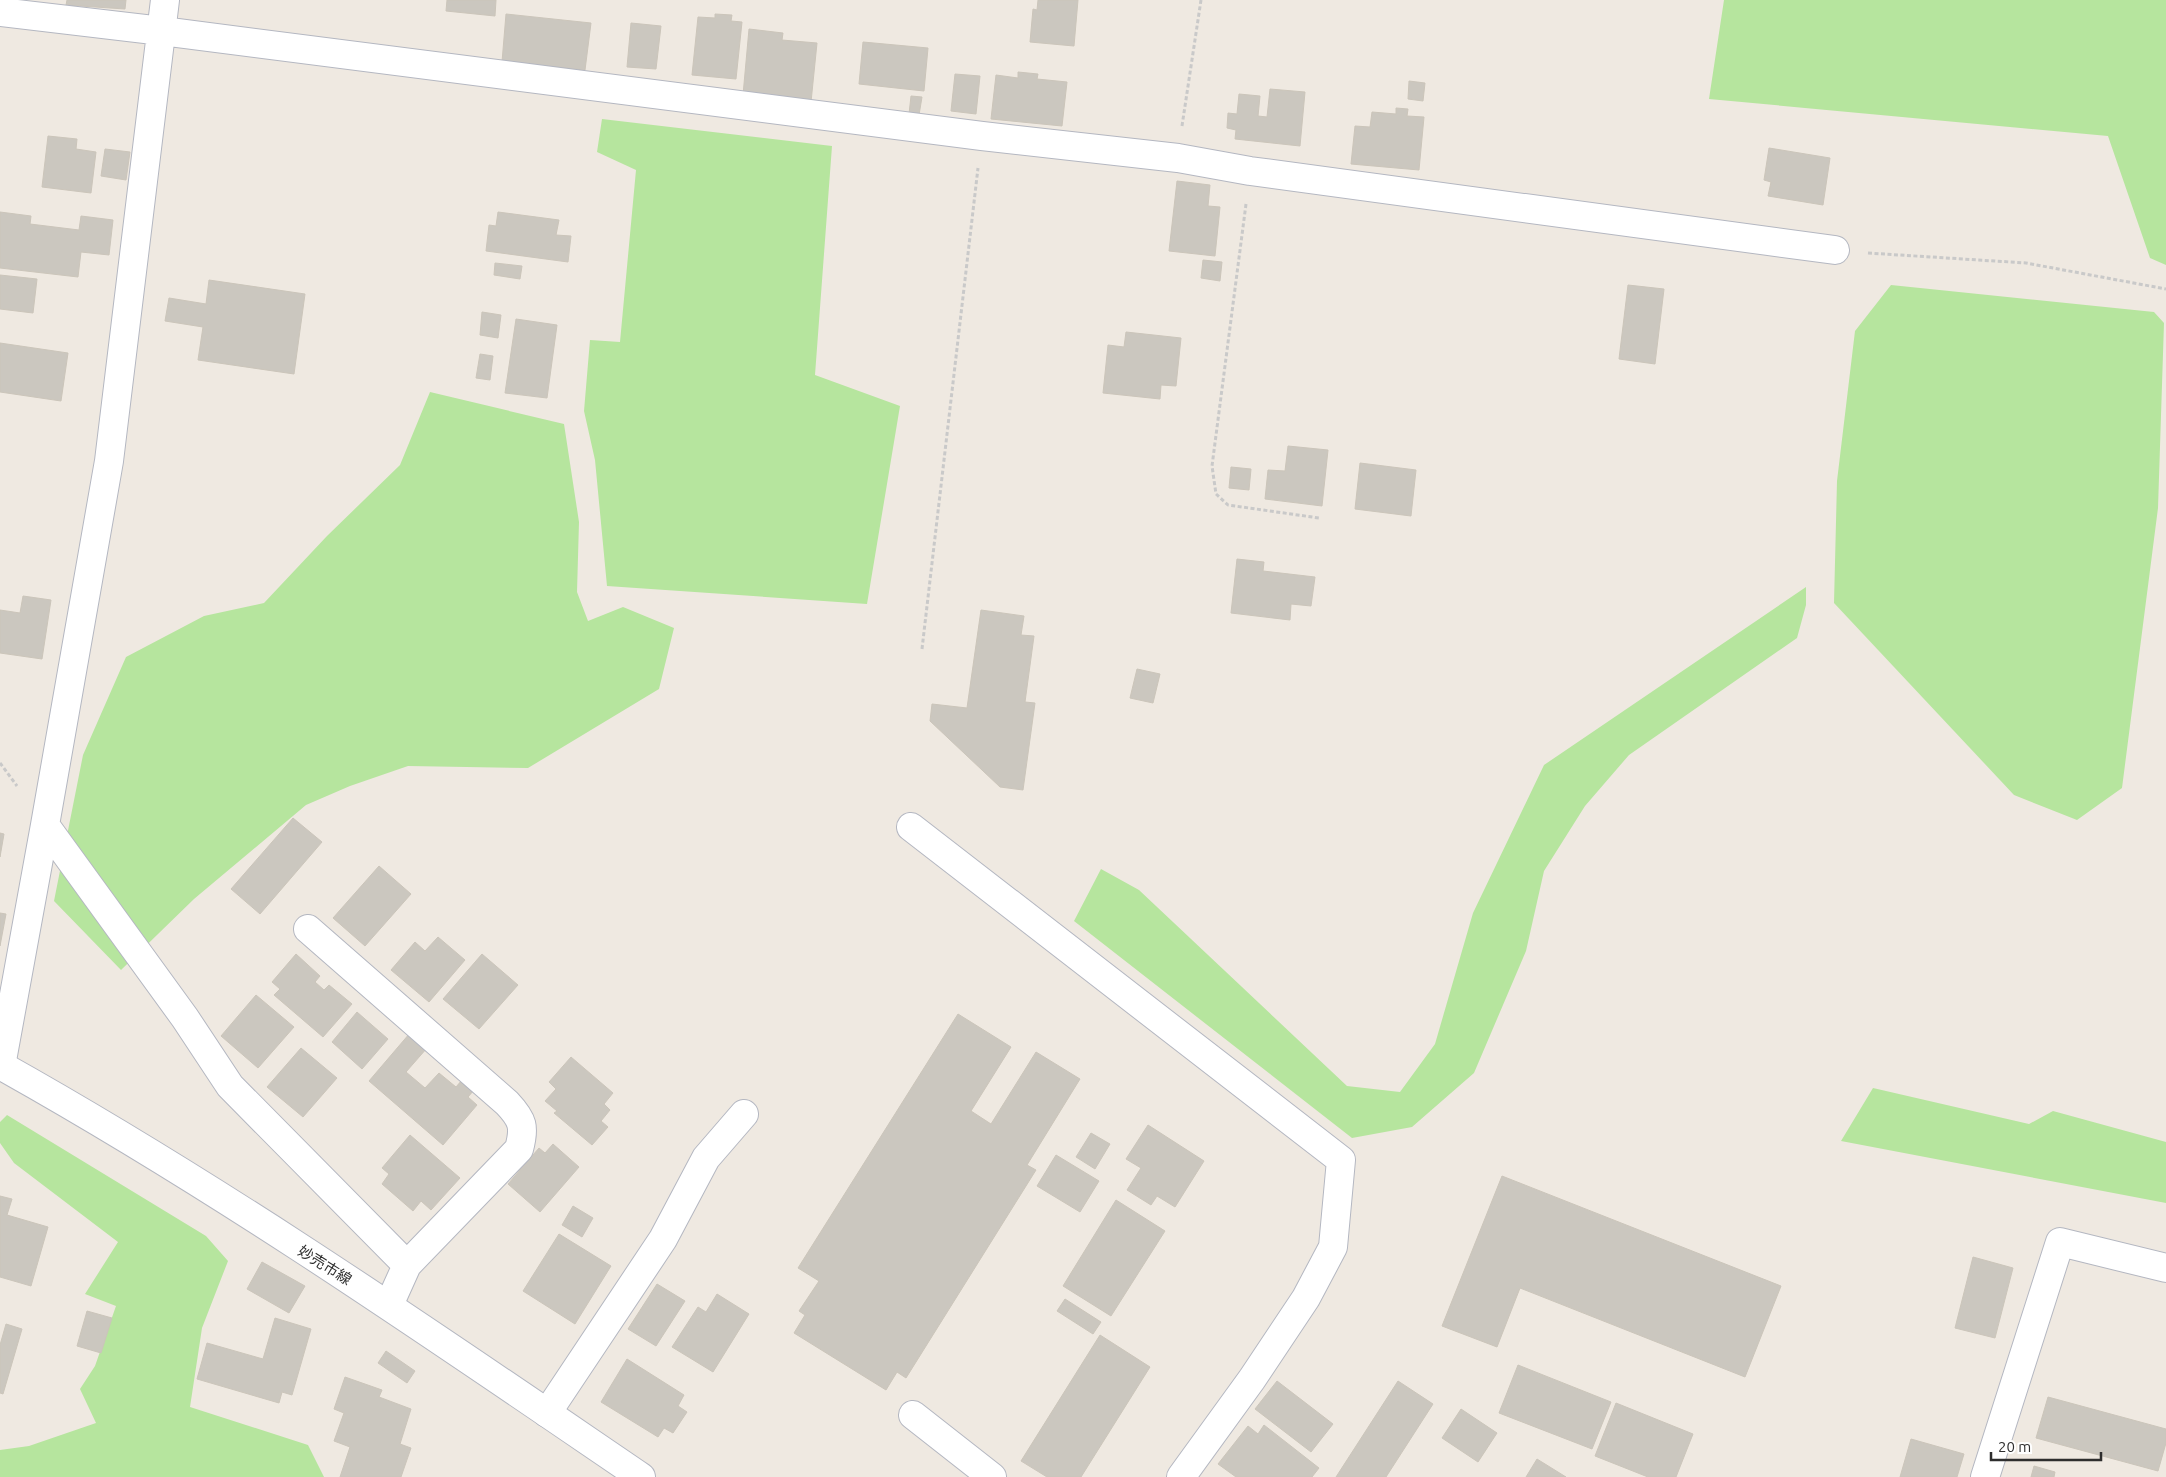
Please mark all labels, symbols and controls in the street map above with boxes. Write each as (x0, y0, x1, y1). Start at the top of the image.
street label: 妙売市線 (295, 1242, 355, 1288)
scale bar (1991, 1430, 2101, 1462)
text: 20 m (1998, 1438, 2031, 1455)

